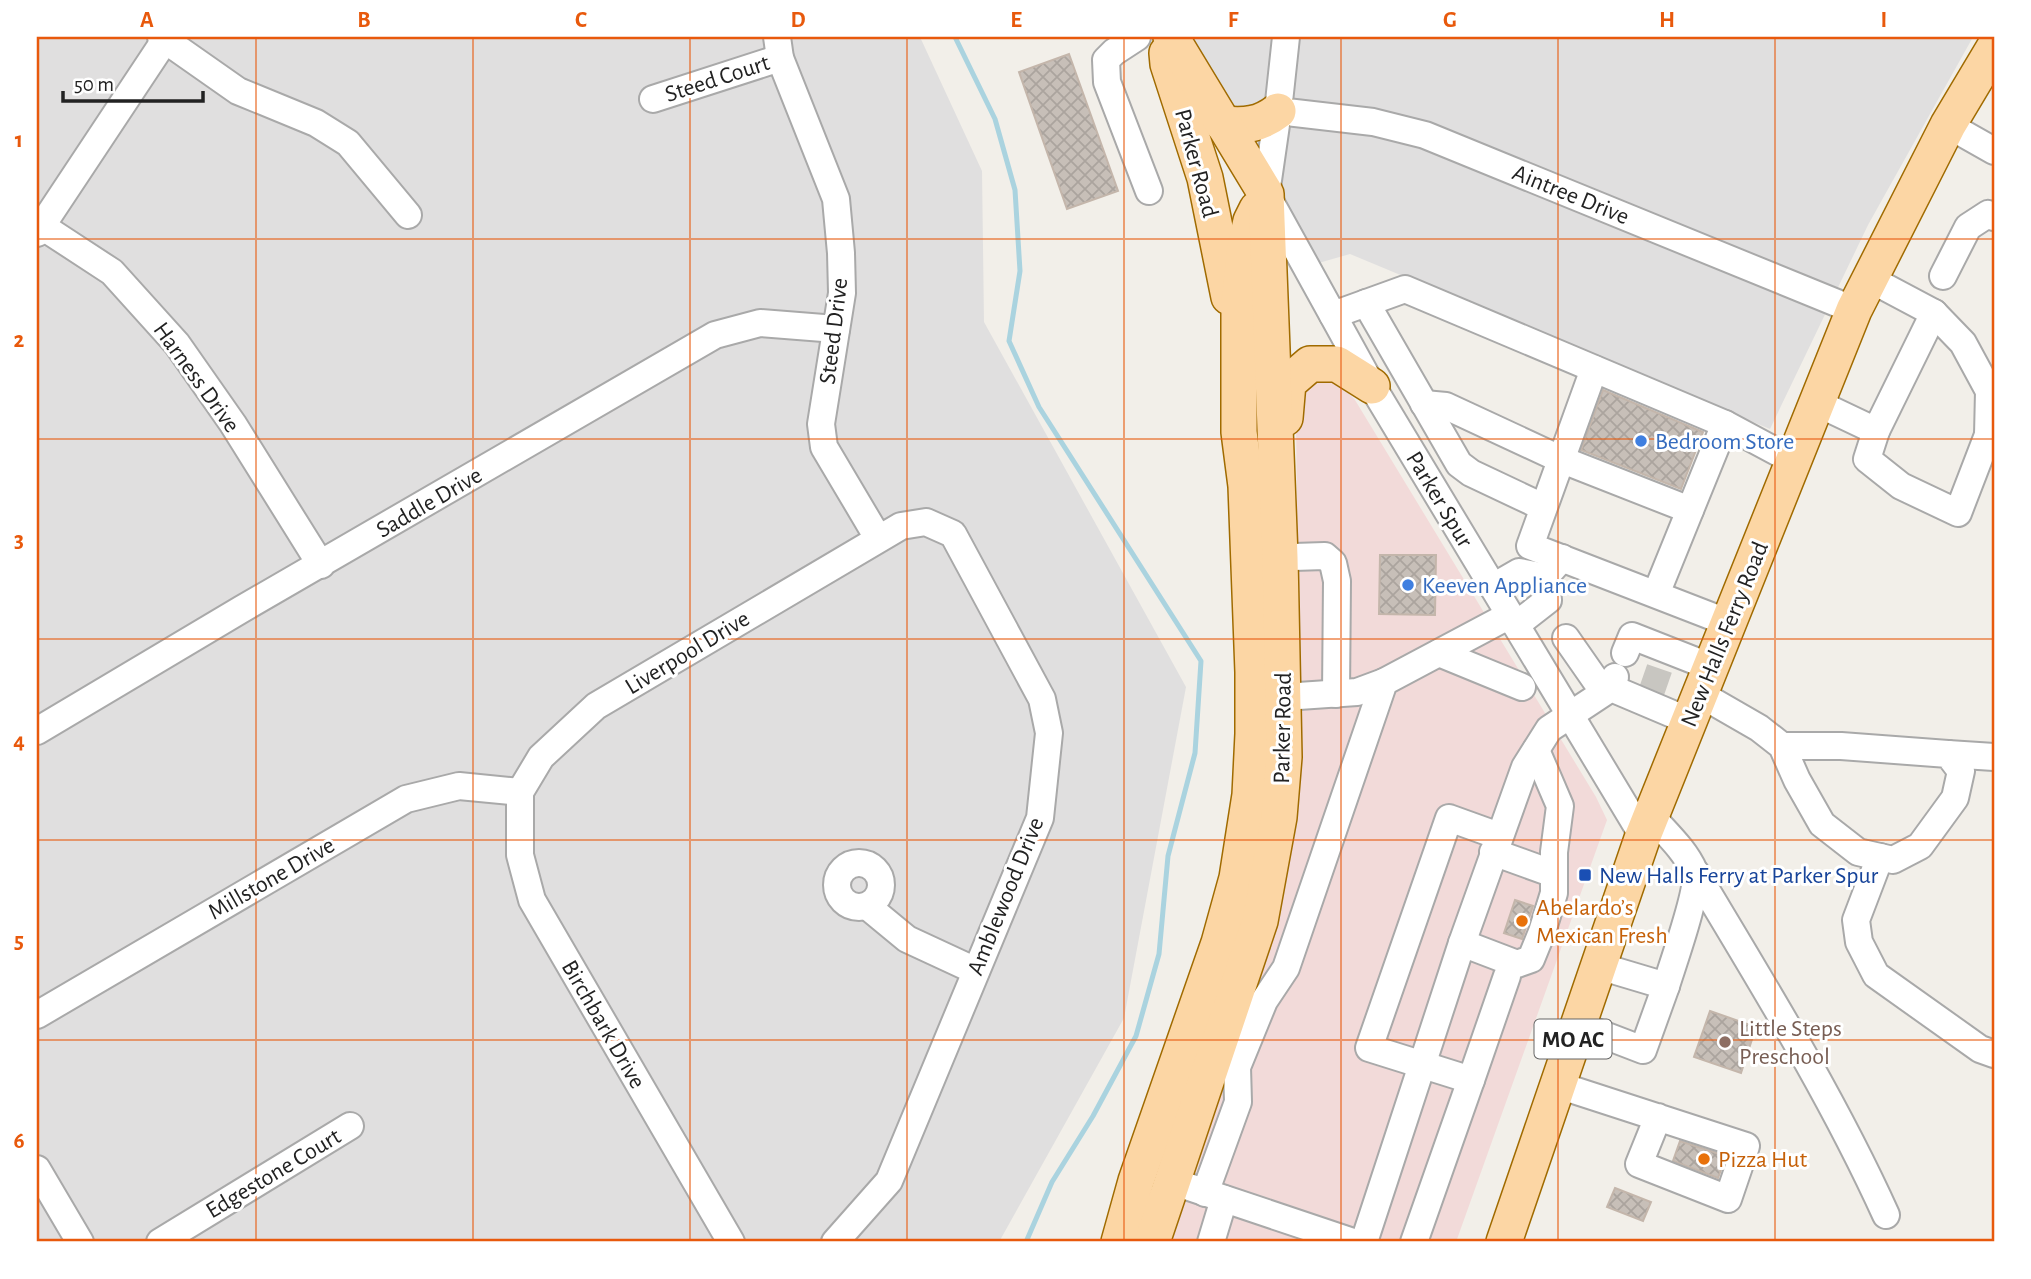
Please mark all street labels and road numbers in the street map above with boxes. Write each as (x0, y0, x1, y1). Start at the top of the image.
street label: Steed Court (662, 51, 773, 107)
street label: Parker Road (1170, 106, 1222, 220)
street label: Aintree Drive (1509, 161, 1632, 229)
street label: Steed Drive (816, 277, 852, 386)
street label: Harness Drive (148, 318, 244, 437)
street label: Parker Spur (1401, 447, 1477, 552)
street label: Saddle Drive (373, 463, 486, 543)
street label: New Halls Ferry Road (1677, 538, 1773, 730)
street label: Liverpool Drive (621, 607, 754, 699)
street label: Parker Road (1270, 672, 1296, 784)
street label: Amblewood Drive (963, 814, 1048, 979)
street label: Millstone Drive (204, 833, 339, 925)
street label: Birchbark Drive (557, 956, 650, 1093)
road number: MO AC (1534, 1020, 1612, 1058)
street label: Edgestone Court (202, 1124, 345, 1223)

